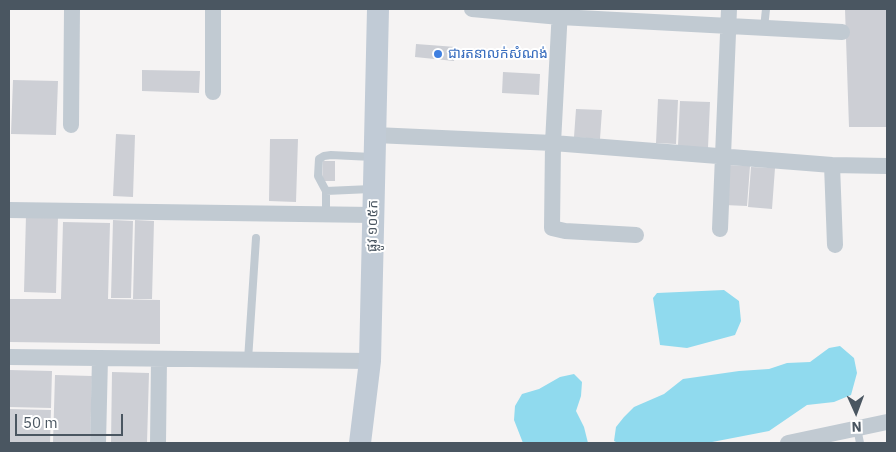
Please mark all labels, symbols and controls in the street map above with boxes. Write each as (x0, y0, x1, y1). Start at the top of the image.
place label: ជារតនាលក់សំណង់ (448, 46, 548, 62)
marker: ជារតនាលក់សំណង់ (432, 48, 444, 60)
street label: ផ្លូវ ១០៥ក (364, 200, 382, 252)
north arrow (831, 387, 881, 437)
scale bar (18, 404, 125, 436)
text: 50 m (23, 413, 58, 432)
text: N (851, 418, 862, 436)

